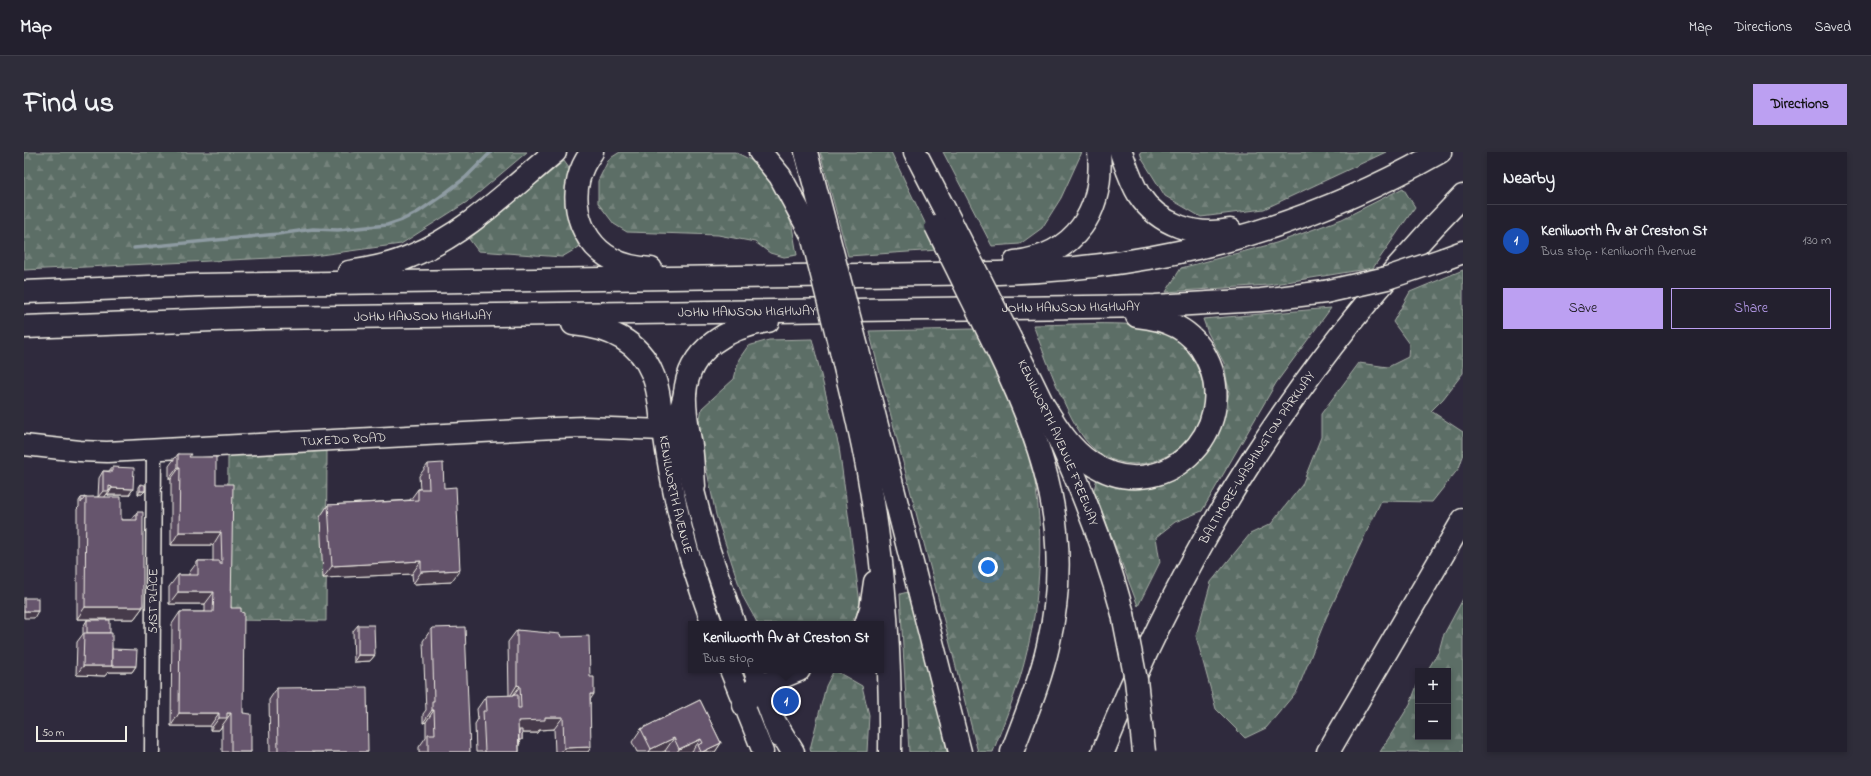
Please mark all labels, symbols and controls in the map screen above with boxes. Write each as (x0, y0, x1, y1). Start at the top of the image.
text: Map (20, 14, 52, 41)
text: Map (1689, 17, 1712, 38)
text: Directions (1734, 17, 1792, 38)
text: Saved (1814, 17, 1851, 38)
text: Find us (24, 84, 114, 125)
button: Directions (1753, 84, 1847, 125)
text: Nearby (1503, 166, 1555, 191)
text: Kenilworth Av at Creston St (1541, 220, 1707, 242)
text: 1 (1514, 231, 1518, 250)
text: 130 m (1803, 231, 1831, 250)
text: Bus stop · Kenilworth Avenue (1541, 242, 1696, 261)
button: Save (1503, 288, 1663, 329)
button: Share (1671, 288, 1831, 329)
street label: JOHN HANSON HIGHWAY (1002, 297, 1140, 318)
street label: JOHN HANSON HIGHWAY (678, 301, 816, 322)
street label: JOHN HANSON HIGHWAY (354, 305, 492, 326)
street label: KENILWORTH AVENUE FREEWAY (1013, 356, 1103, 528)
street label: BALTIMORE-WASHINGTON PARKWAY (1194, 367, 1320, 548)
street label: TUXEDO ROAD (300, 428, 387, 451)
street label: KENILWORTH AVENUE (654, 434, 698, 556)
your location (978, 557, 998, 577)
street label: 51ST PLACE (143, 568, 163, 634)
popup (688, 621, 884, 673)
text: Kenilworth Av at Creston St (703, 627, 869, 649)
text: Bus stop (703, 649, 754, 668)
map controls (1415, 668, 1451, 740)
button: + (1415, 668, 1451, 704)
pin: 1 (773, 686, 799, 716)
button: − (1415, 704, 1451, 740)
scale bar (36, 724, 127, 743)
text: 50 m (42, 725, 64, 741)

